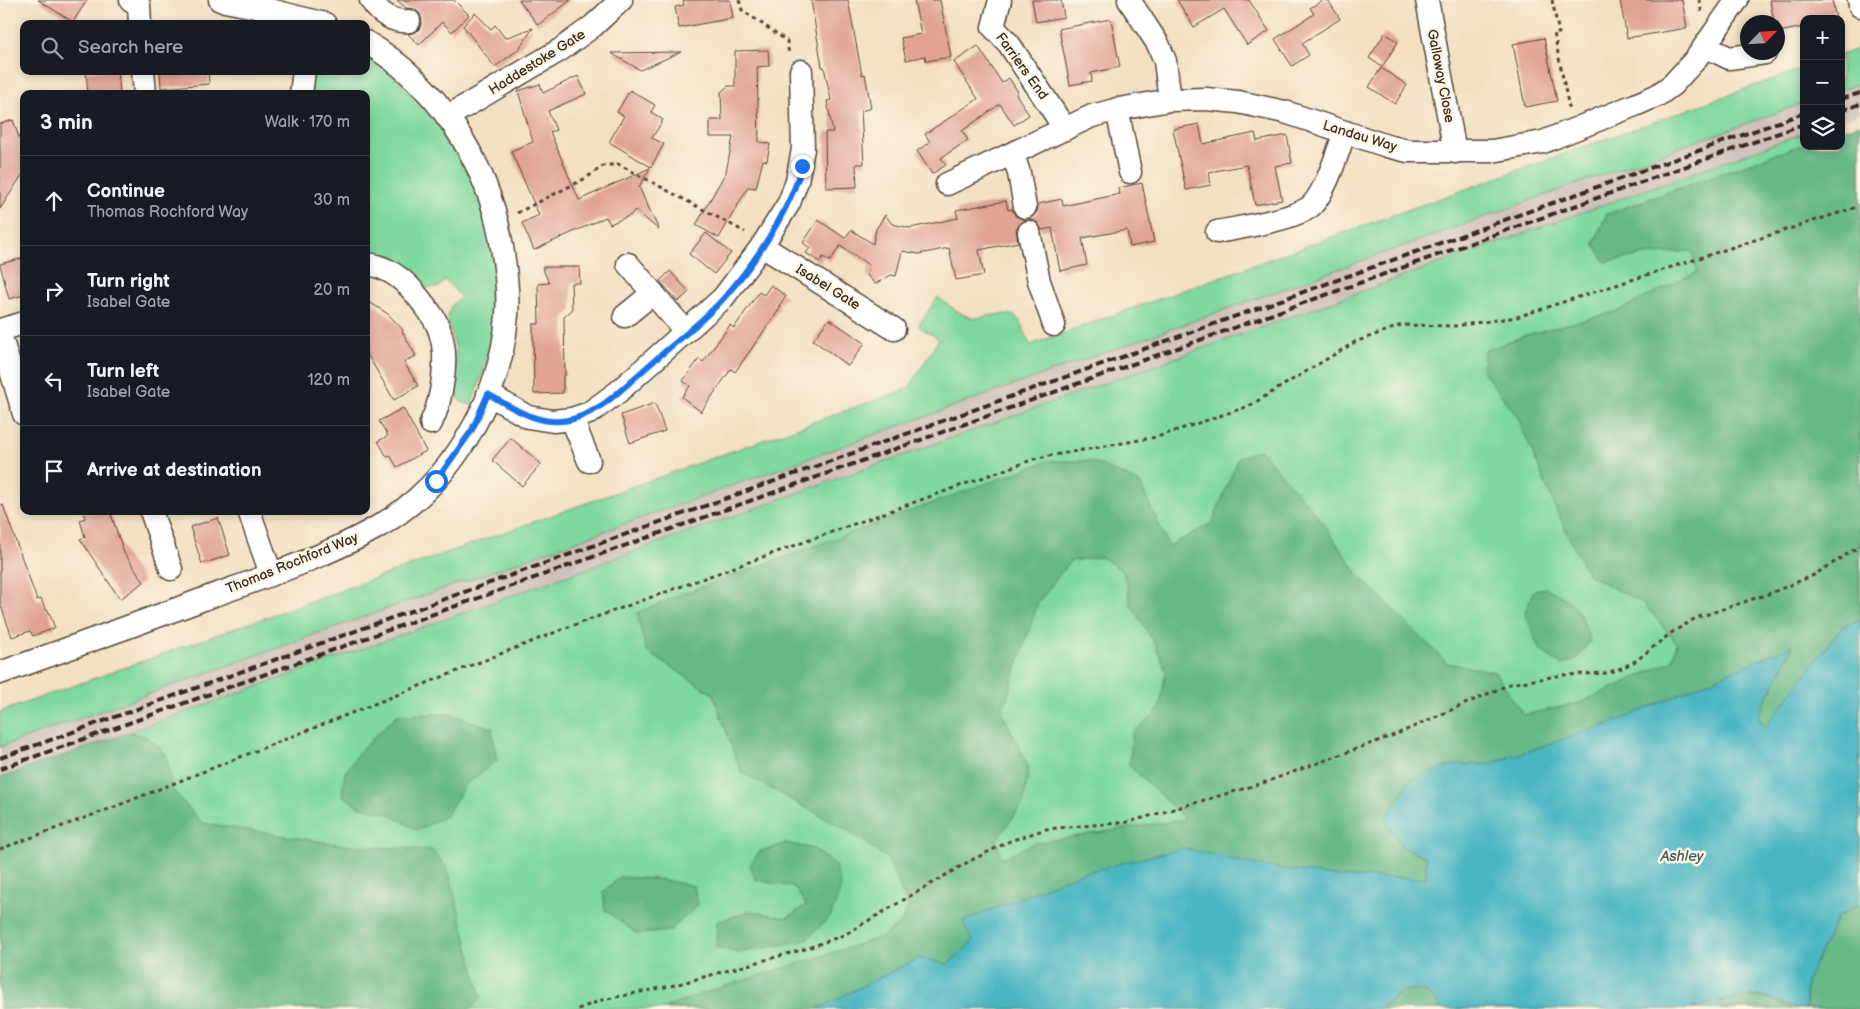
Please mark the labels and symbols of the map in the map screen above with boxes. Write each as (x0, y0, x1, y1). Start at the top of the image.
north arrow (1740, 15, 1785, 60)
street label: Haddestoke Gate (486, 25, 588, 99)
street label: Galloway Close (1424, 28, 1458, 124)
street label: Farriers End (992, 29, 1052, 103)
street label: Landau Way (1321, 117, 1400, 156)
route end (791, 155, 814, 178)
street label: Isabel Gate (793, 260, 863, 314)
route start (425, 470, 448, 493)
street label: Thomas Rochford Way (223, 528, 361, 597)
water label: Ashley (1660, 847, 1705, 866)

